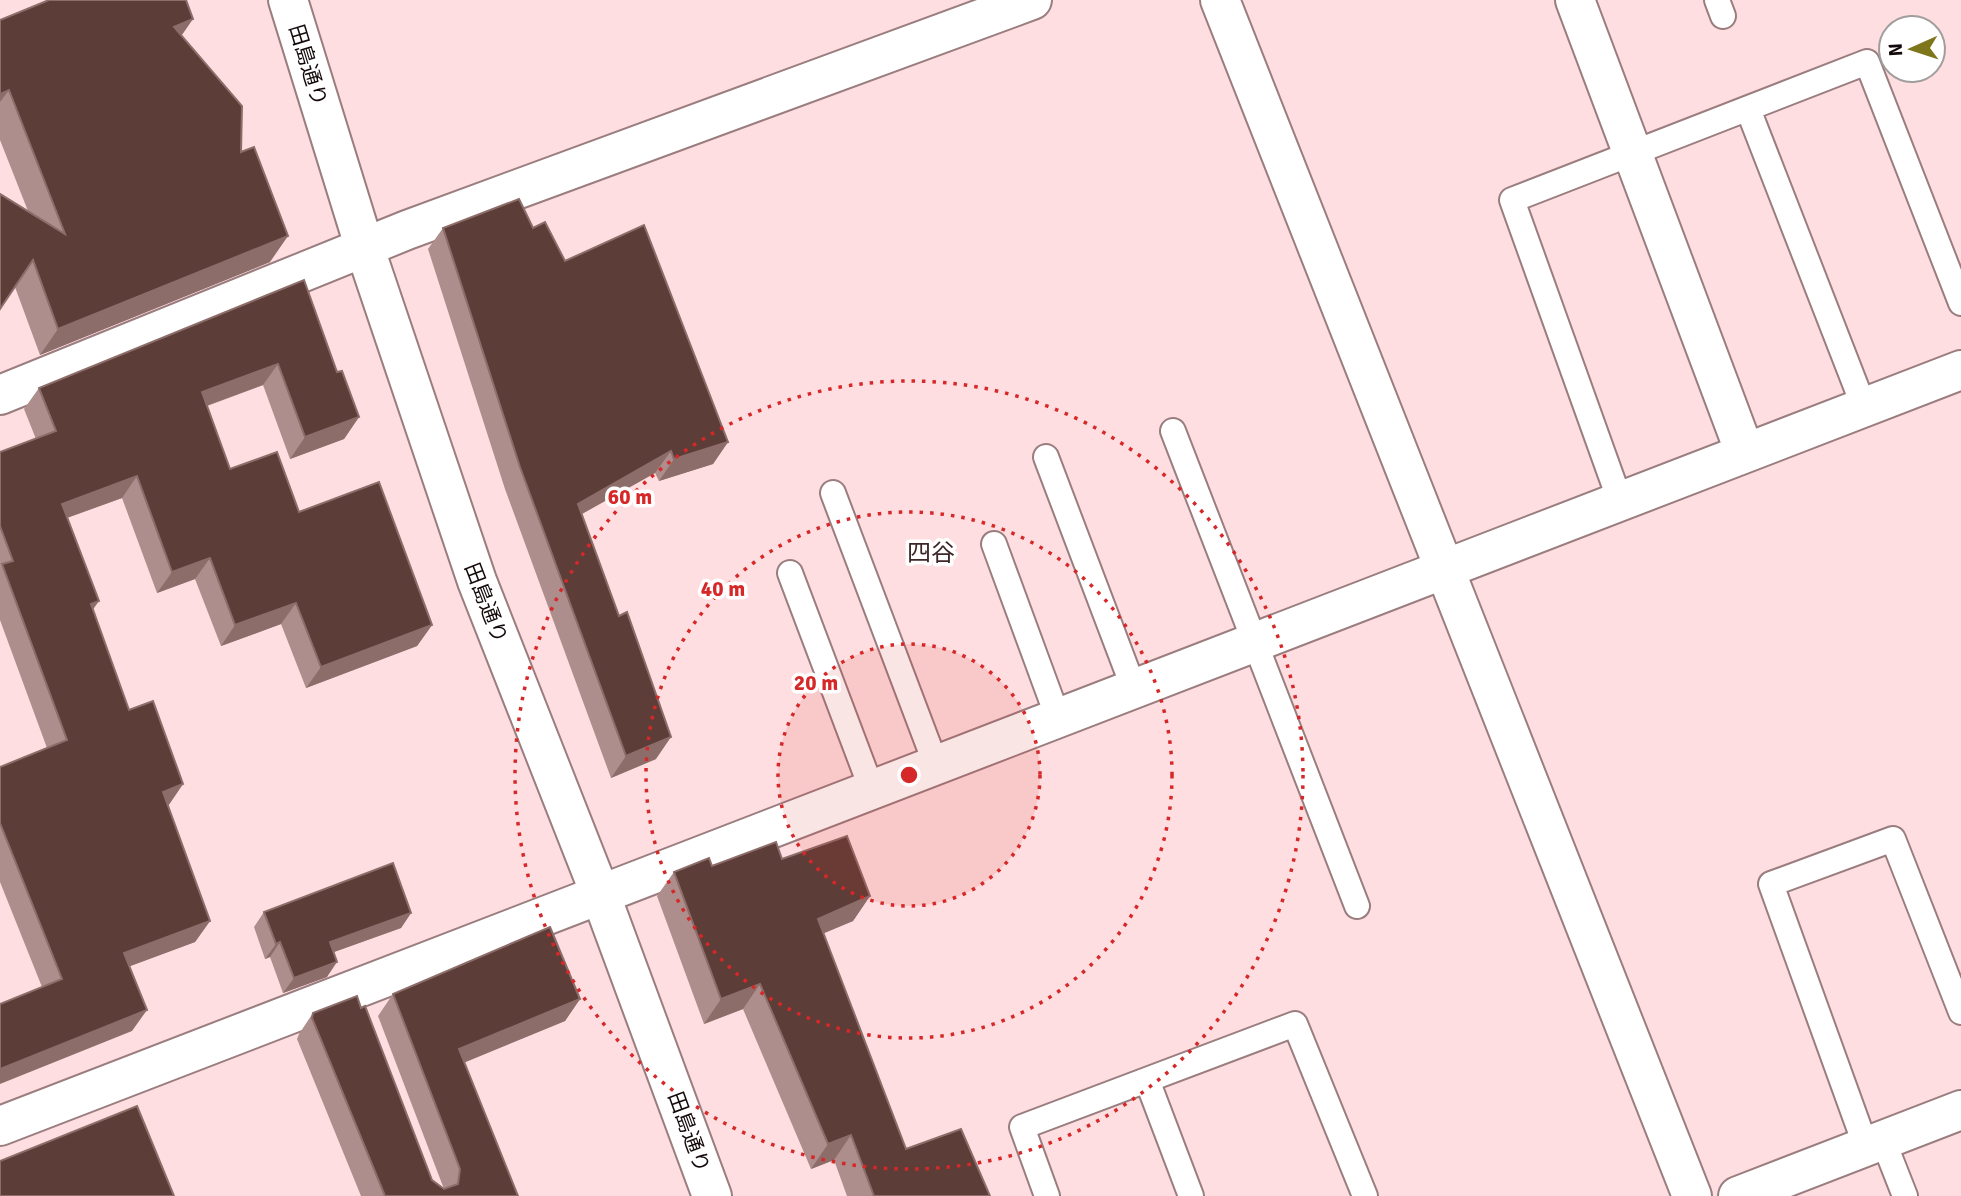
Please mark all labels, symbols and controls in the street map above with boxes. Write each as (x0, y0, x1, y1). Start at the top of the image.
north arrow (1877, 14, 1947, 84)
street label: 田島通り (283, 21, 333, 109)
text: N (1884, 43, 1908, 57)
text: 60 m (608, 484, 652, 510)
district label: 四谷 (907, 538, 955, 568)
street label: 田島通り (459, 559, 513, 647)
text: 40 m (701, 576, 745, 602)
text: 20 m (794, 670, 838, 696)
centre of rings (897, 763, 921, 787)
street label: 田島通り (662, 1088, 716, 1176)

